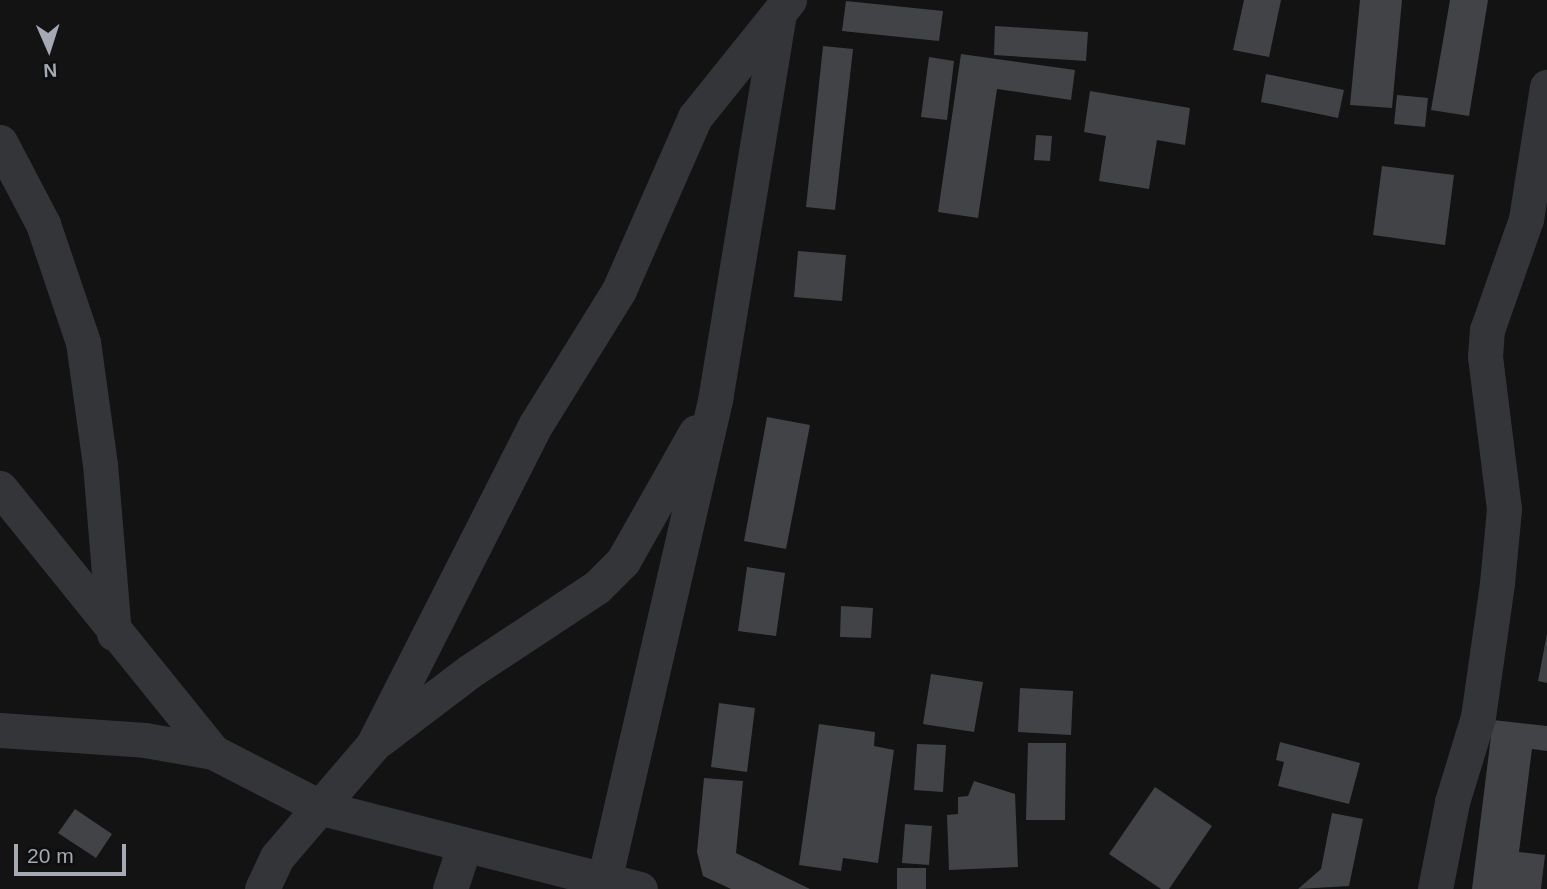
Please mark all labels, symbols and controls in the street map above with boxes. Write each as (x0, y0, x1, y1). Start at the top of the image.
north arrow (14, 14, 84, 84)
text: N (43, 60, 58, 81)
scale bar (18, 830, 130, 874)
text: 20 m (27, 844, 74, 867)

